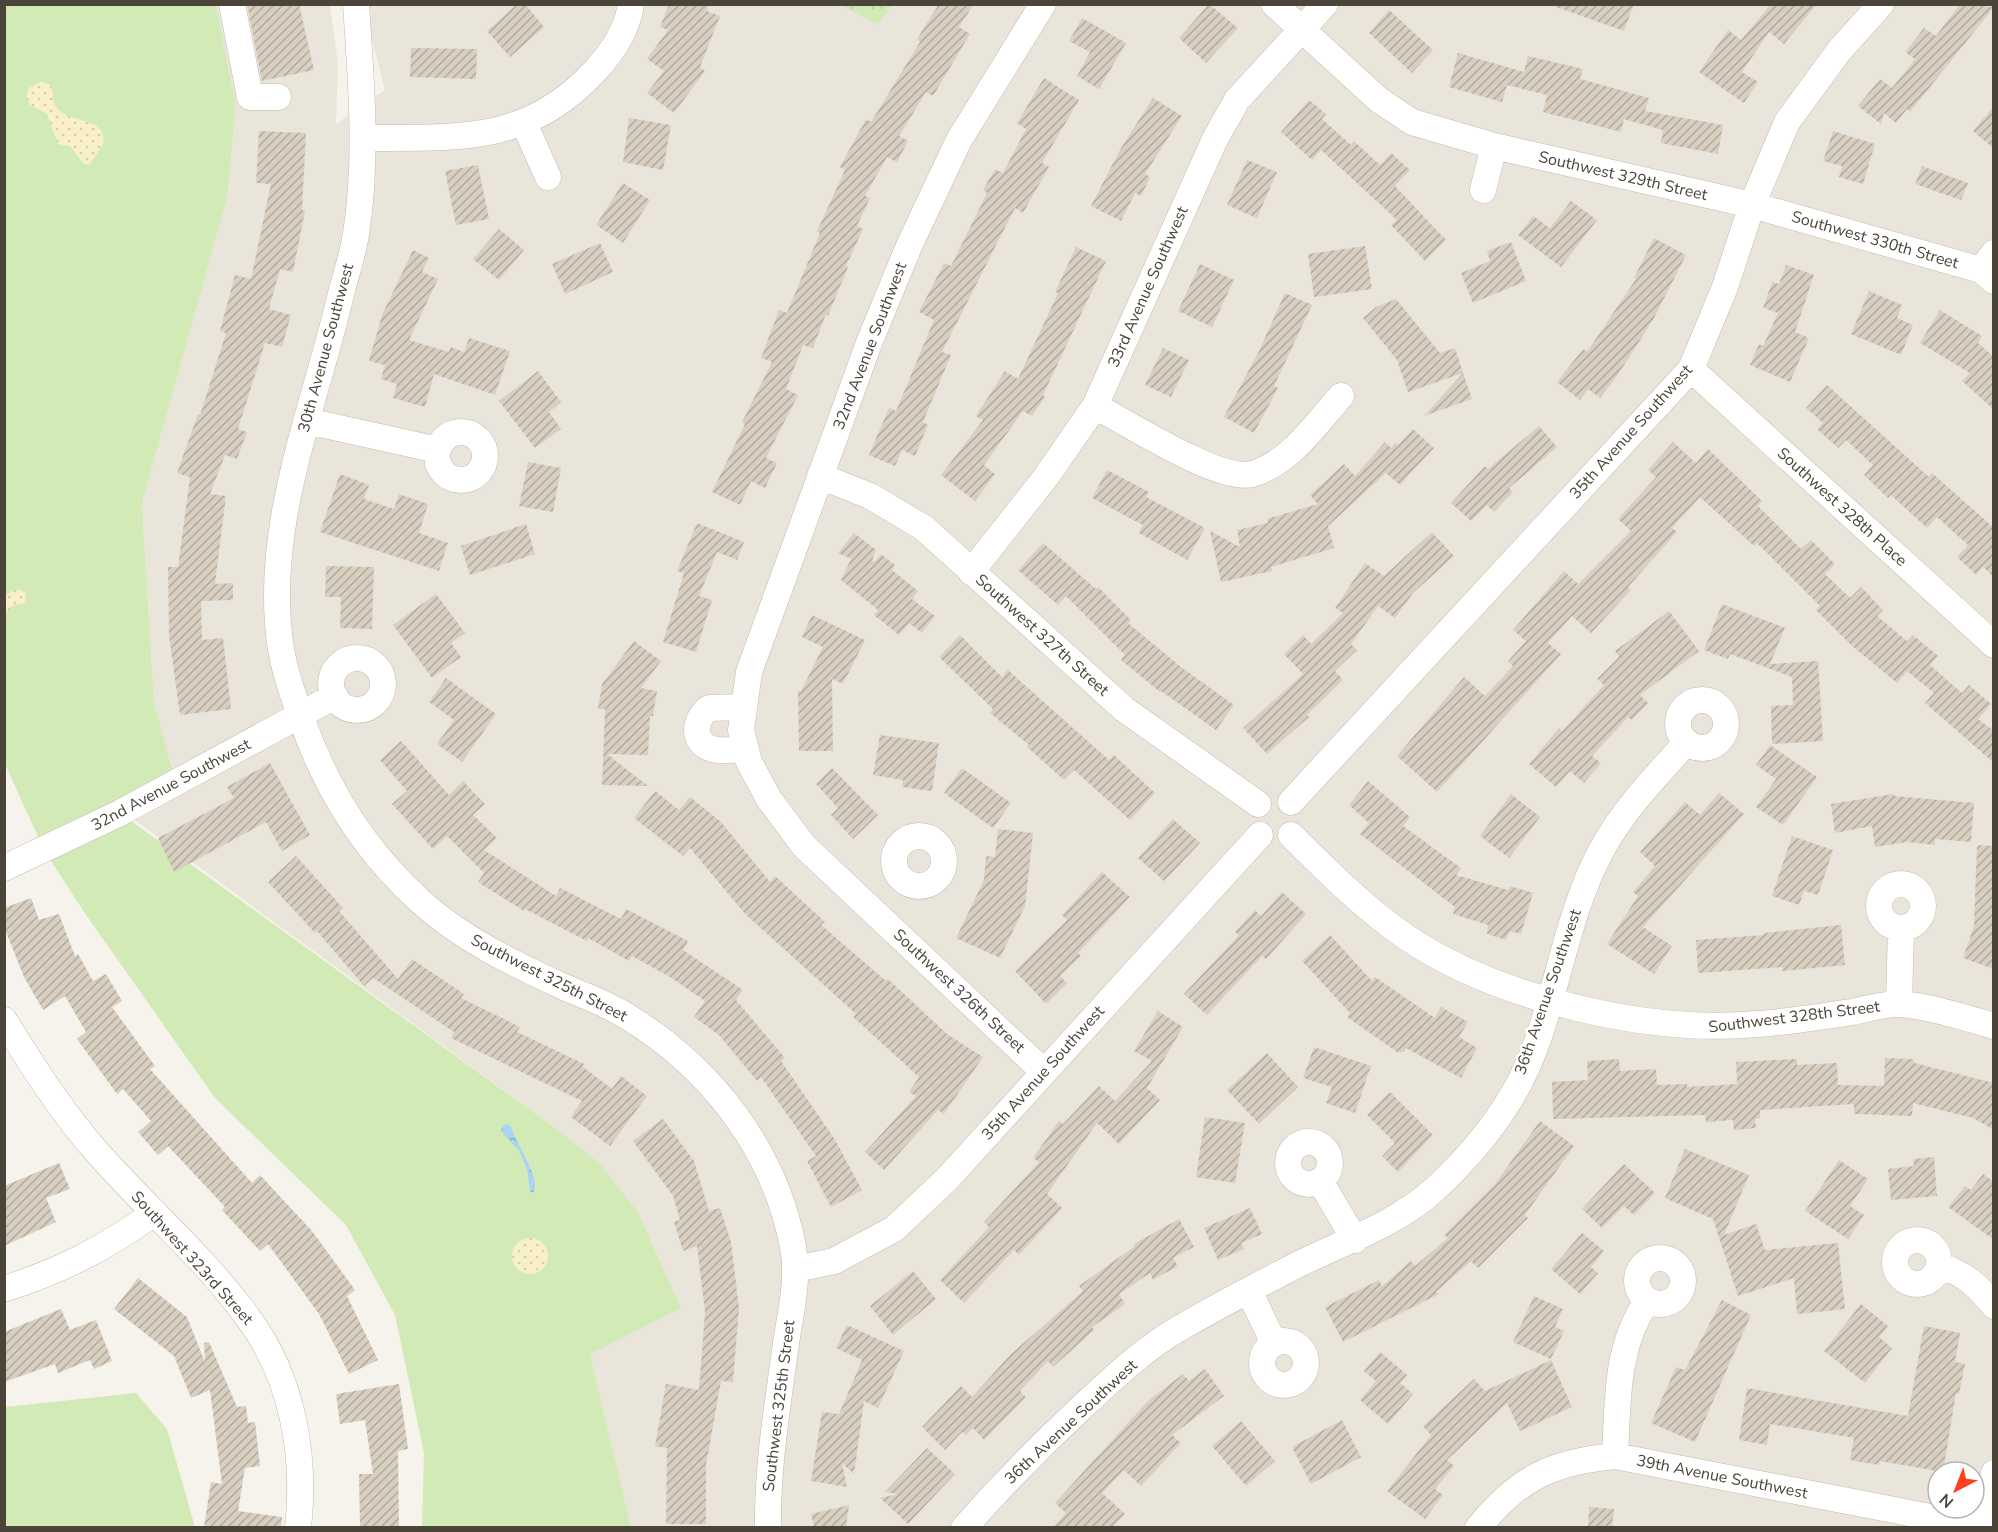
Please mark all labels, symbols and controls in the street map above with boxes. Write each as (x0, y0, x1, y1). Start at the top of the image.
street label: Southwest 329th Street (1536, 146, 1710, 206)
street label: 33rd Avenue Southwest (1103, 203, 1194, 371)
street label: Southwest 330th Street (1789, 206, 1961, 274)
street label: 32nd Avenue Southwest (828, 259, 912, 433)
street label: 30th Avenue Southwest (293, 261, 359, 435)
street label: 35th Avenue Southwest (1565, 360, 1698, 504)
street label: Southwest 328th Place (1772, 443, 1912, 571)
street label: Southwest 327th Street (970, 569, 1114, 701)
street label: 32nd Avenue Southwest (87, 733, 255, 836)
street label: 36th Avenue Southwest (1509, 906, 1587, 1078)
street label: Southwest 326th Street (888, 924, 1030, 1058)
street label: Southwest 325th Street (467, 929, 631, 1027)
street label: Southwest 328th Street (1707, 996, 1881, 1038)
street label: 35th Avenue Southwest (977, 1001, 1110, 1145)
street label: Southwest 323rd Street (126, 1186, 258, 1330)
street label: Southwest 325th Street (758, 1319, 800, 1493)
street label: 36th Avenue Southwest (1000, 1354, 1142, 1489)
street label: 39th Avenue Southwest (1635, 1450, 1810, 1504)
north arrow (1926, 1460, 1986, 1520)
text: N (1935, 1488, 1958, 1513)

